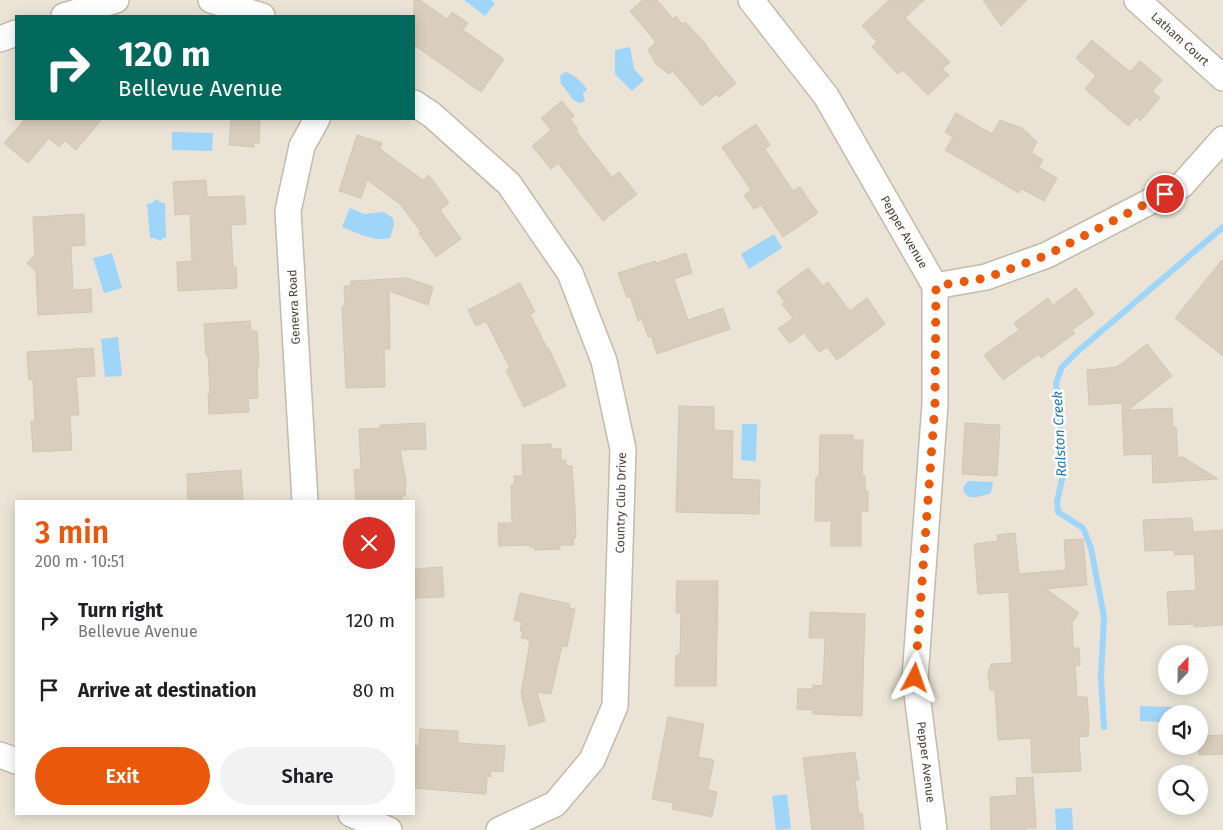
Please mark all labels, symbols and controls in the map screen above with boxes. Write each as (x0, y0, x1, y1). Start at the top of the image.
street label: Latham Court (1148, 9, 1212, 69)
text: 120 m (118, 33, 211, 75)
icon: right (35, 35, 100, 100)
text: Bellevue Avenue (118, 75, 283, 102)
pin (1144, 173, 1186, 215)
icon: arrive (1151, 180, 1179, 208)
street label: Pepper Avenue (878, 193, 930, 271)
street label: Genevra Road (285, 269, 303, 345)
water label: Ralston Creek (1049, 390, 1070, 477)
street label: Country Club Drive (613, 452, 629, 554)
text: 3 min (35, 515, 109, 551)
button: close (343, 517, 395, 569)
text: 200 m · 10:51 (35, 552, 125, 571)
text: Turn right (78, 599, 163, 622)
icon: right (35, 606, 63, 634)
text: 120 m (345, 609, 395, 632)
text: Bellevue Avenue (78, 622, 198, 641)
north arrow (1158, 645, 1208, 695)
map controls (1158, 645, 1208, 815)
position arrow (888, 651, 940, 703)
icon: arrive (35, 676, 63, 704)
text: Arrive at destination (78, 679, 257, 702)
text: 80 m (353, 679, 395, 702)
button: sound (1158, 705, 1208, 755)
street label: Pepper Avenue (914, 721, 938, 803)
button: Exit (35, 747, 210, 805)
button: Share (220, 747, 395, 805)
button: search (1158, 765, 1208, 815)

